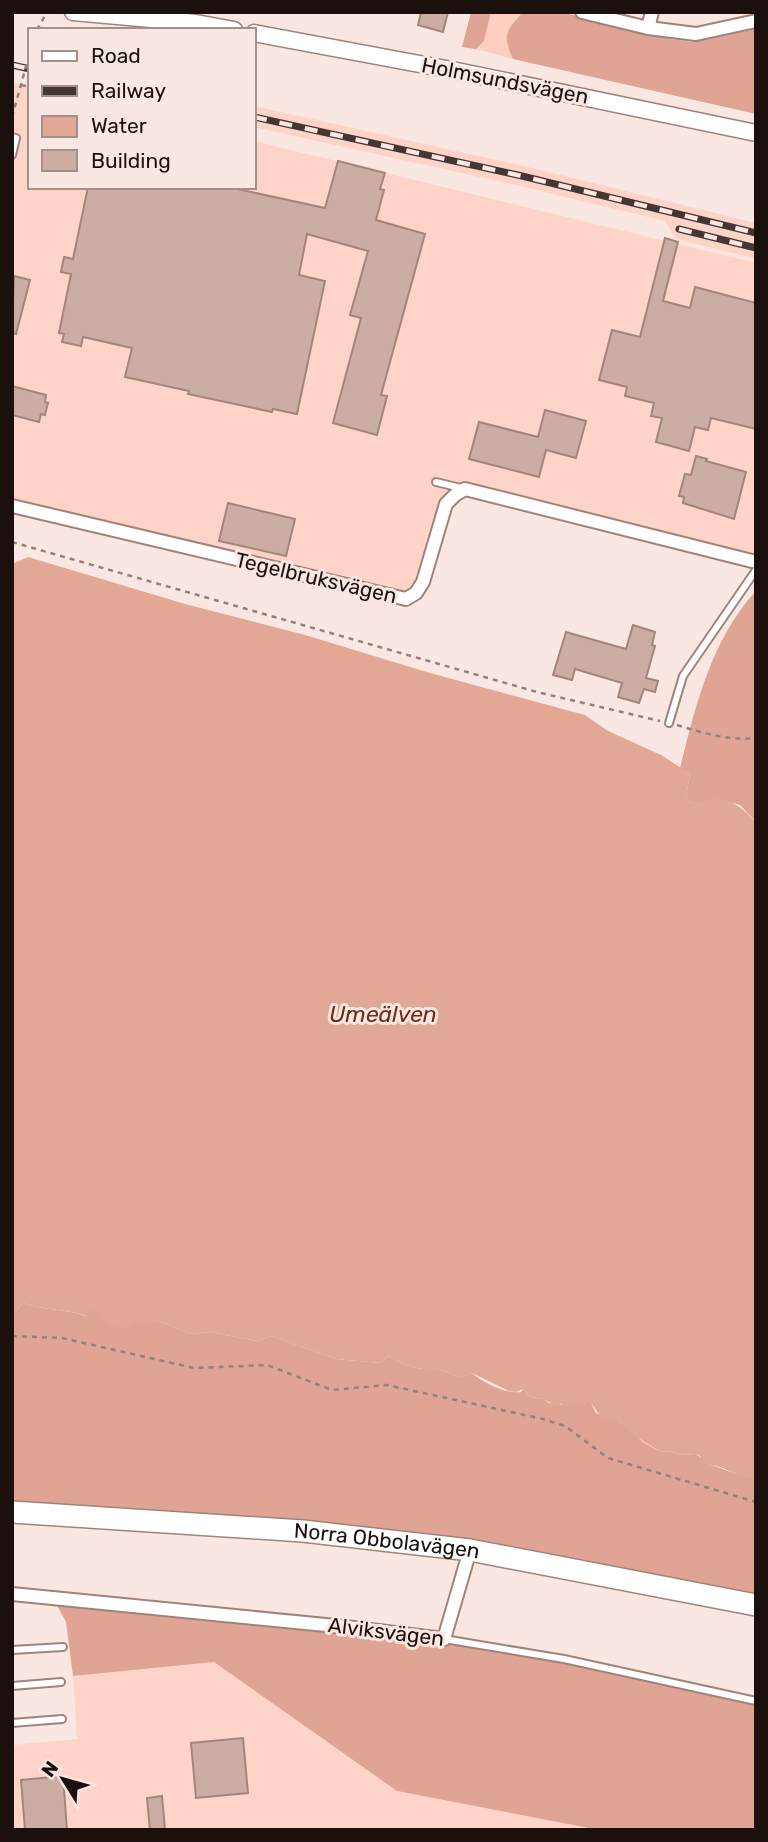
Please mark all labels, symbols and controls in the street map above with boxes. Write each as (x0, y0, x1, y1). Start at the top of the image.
legend (28, 28, 256, 189)
text: Road (91, 43, 141, 68)
street label: Holmsundsvägen (419, 52, 591, 109)
text: Railway (91, 78, 166, 103)
text: Water (91, 113, 147, 138)
text: Building (91, 148, 171, 173)
street label: Tegelbruksvägen (233, 547, 399, 608)
water label: Umeälven (329, 1000, 437, 1028)
street label: Norra Obbolavägen (293, 1517, 482, 1564)
street label: Alviksvägen (327, 1612, 445, 1651)
north arrow (28, 1744, 98, 1814)
text: N (37, 1757, 63, 1781)

